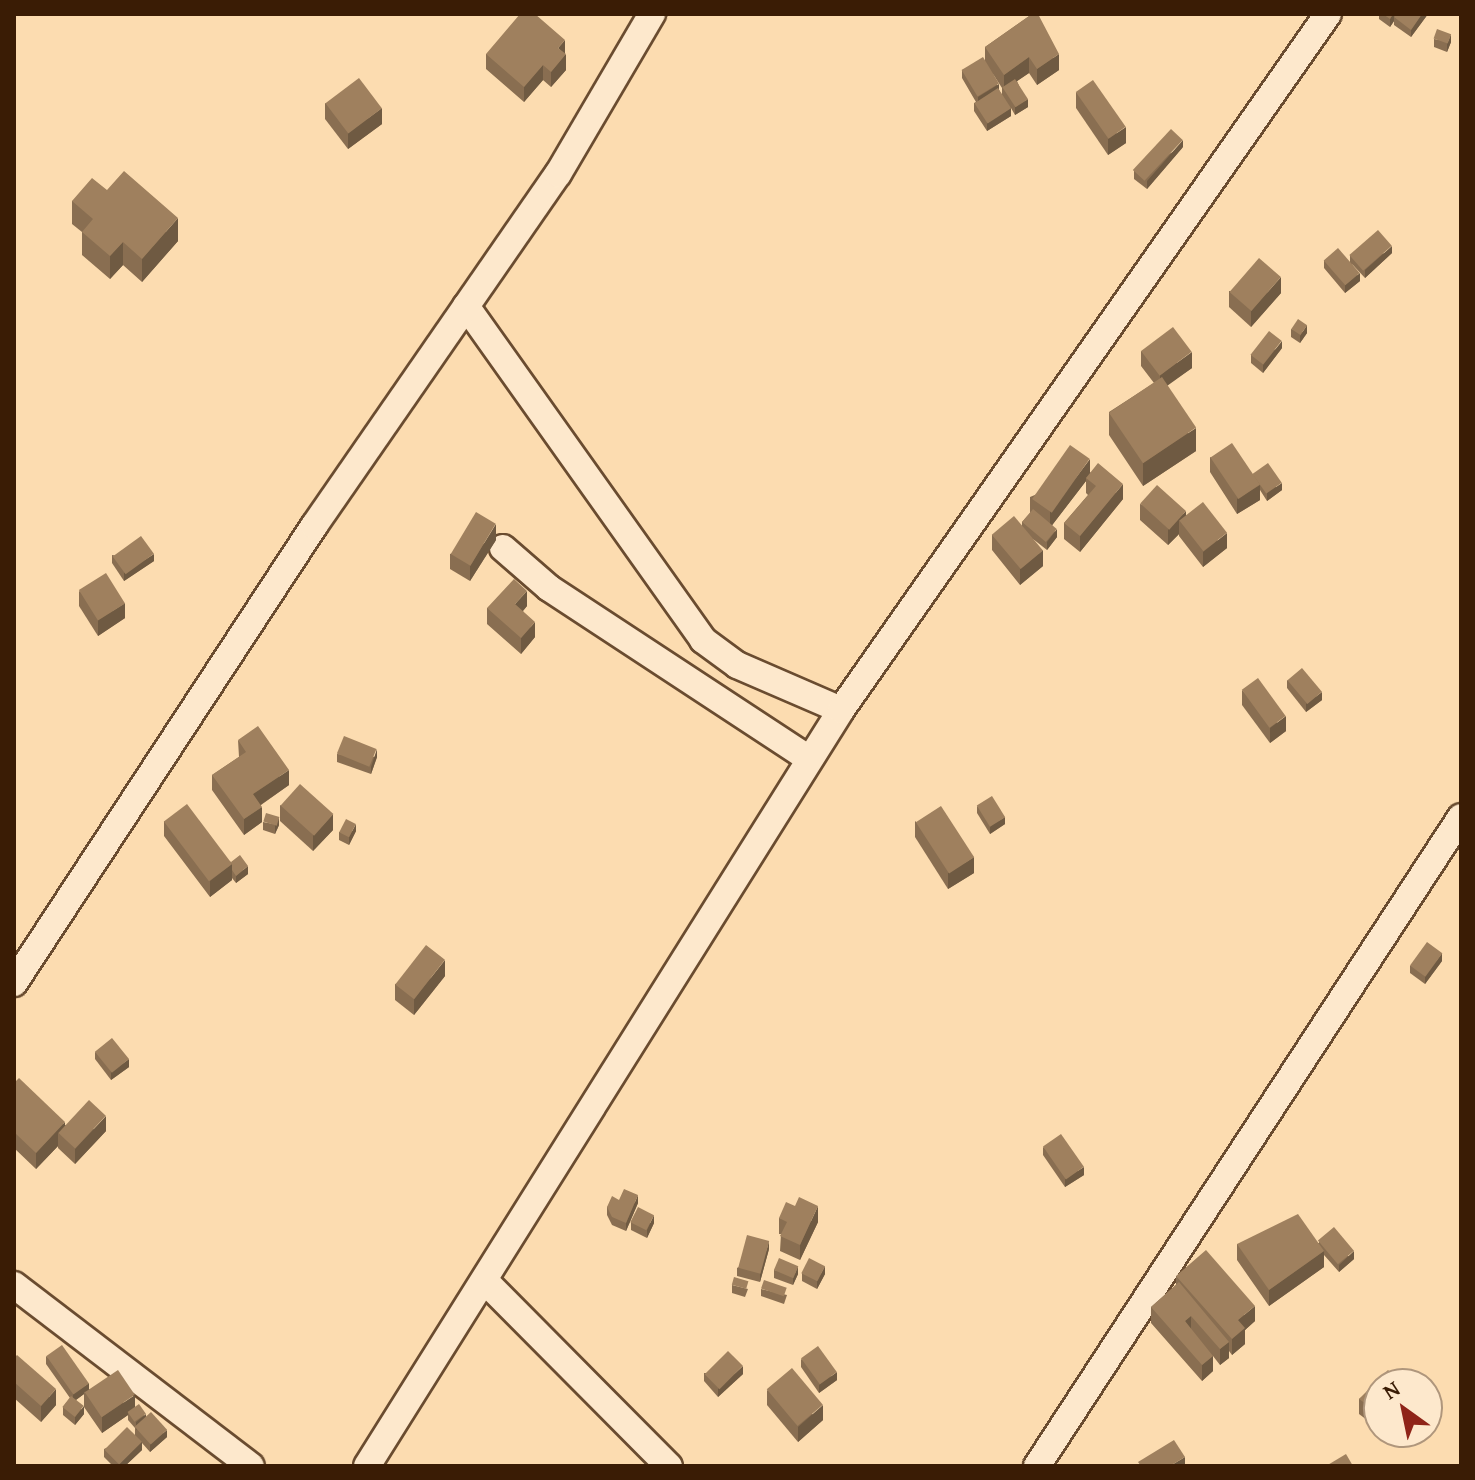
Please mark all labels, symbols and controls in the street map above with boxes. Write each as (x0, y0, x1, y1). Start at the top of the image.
north arrow (1363, 1368, 1443, 1448)
text: N (1376, 1372, 1406, 1407)

